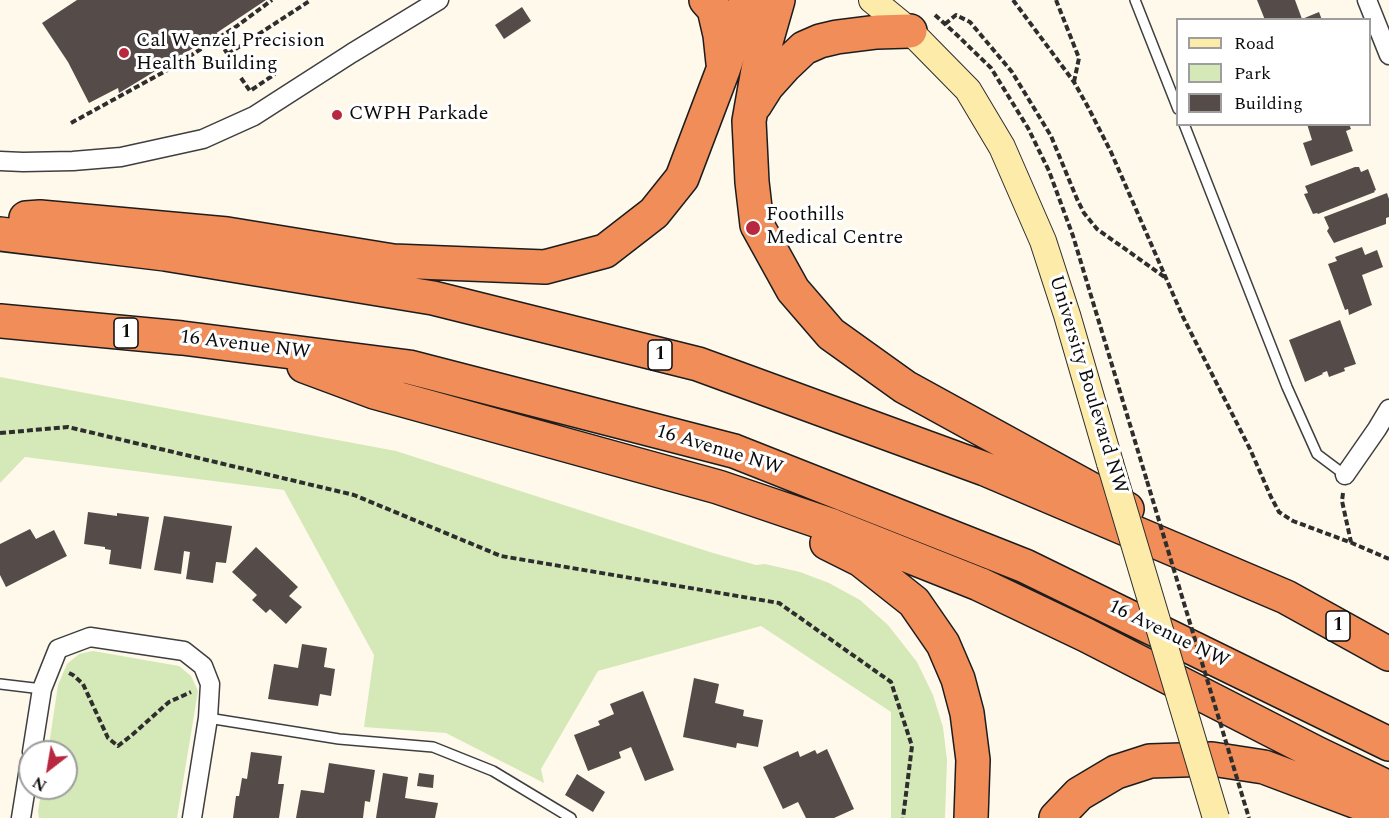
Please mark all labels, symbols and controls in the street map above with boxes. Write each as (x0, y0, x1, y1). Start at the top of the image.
legend (1176, 18, 1371, 126)
place label: Cal Wenzel Precision Health Building (136, 30, 325, 77)
text: Road (1234, 30, 1275, 57)
marker: Cal Wenzel Precision Health Building (117, 46, 131, 60)
text: Park (1234, 60, 1271, 87)
text: Building (1234, 90, 1303, 117)
place label: CWPH Parkade (349, 103, 488, 127)
marker: CWPH Parkade (330, 108, 344, 122)
place label: Foothills Medical Centre (766, 204, 903, 251)
marker: Foothills Medical Centre (744, 219, 762, 237)
street label: University Boulevard NW (1042, 273, 1132, 497)
road number: 1 (114, 318, 138, 348)
street label: 16 Avenue NW (178, 326, 312, 366)
road number: 1 (648, 340, 672, 370)
street label: 16 Avenue NW (653, 420, 785, 482)
street label: 16 Avenue NW (1104, 595, 1232, 675)
road number: 1 (1326, 611, 1350, 641)
north arrow (18, 740, 78, 800)
text: N (28, 770, 52, 797)

